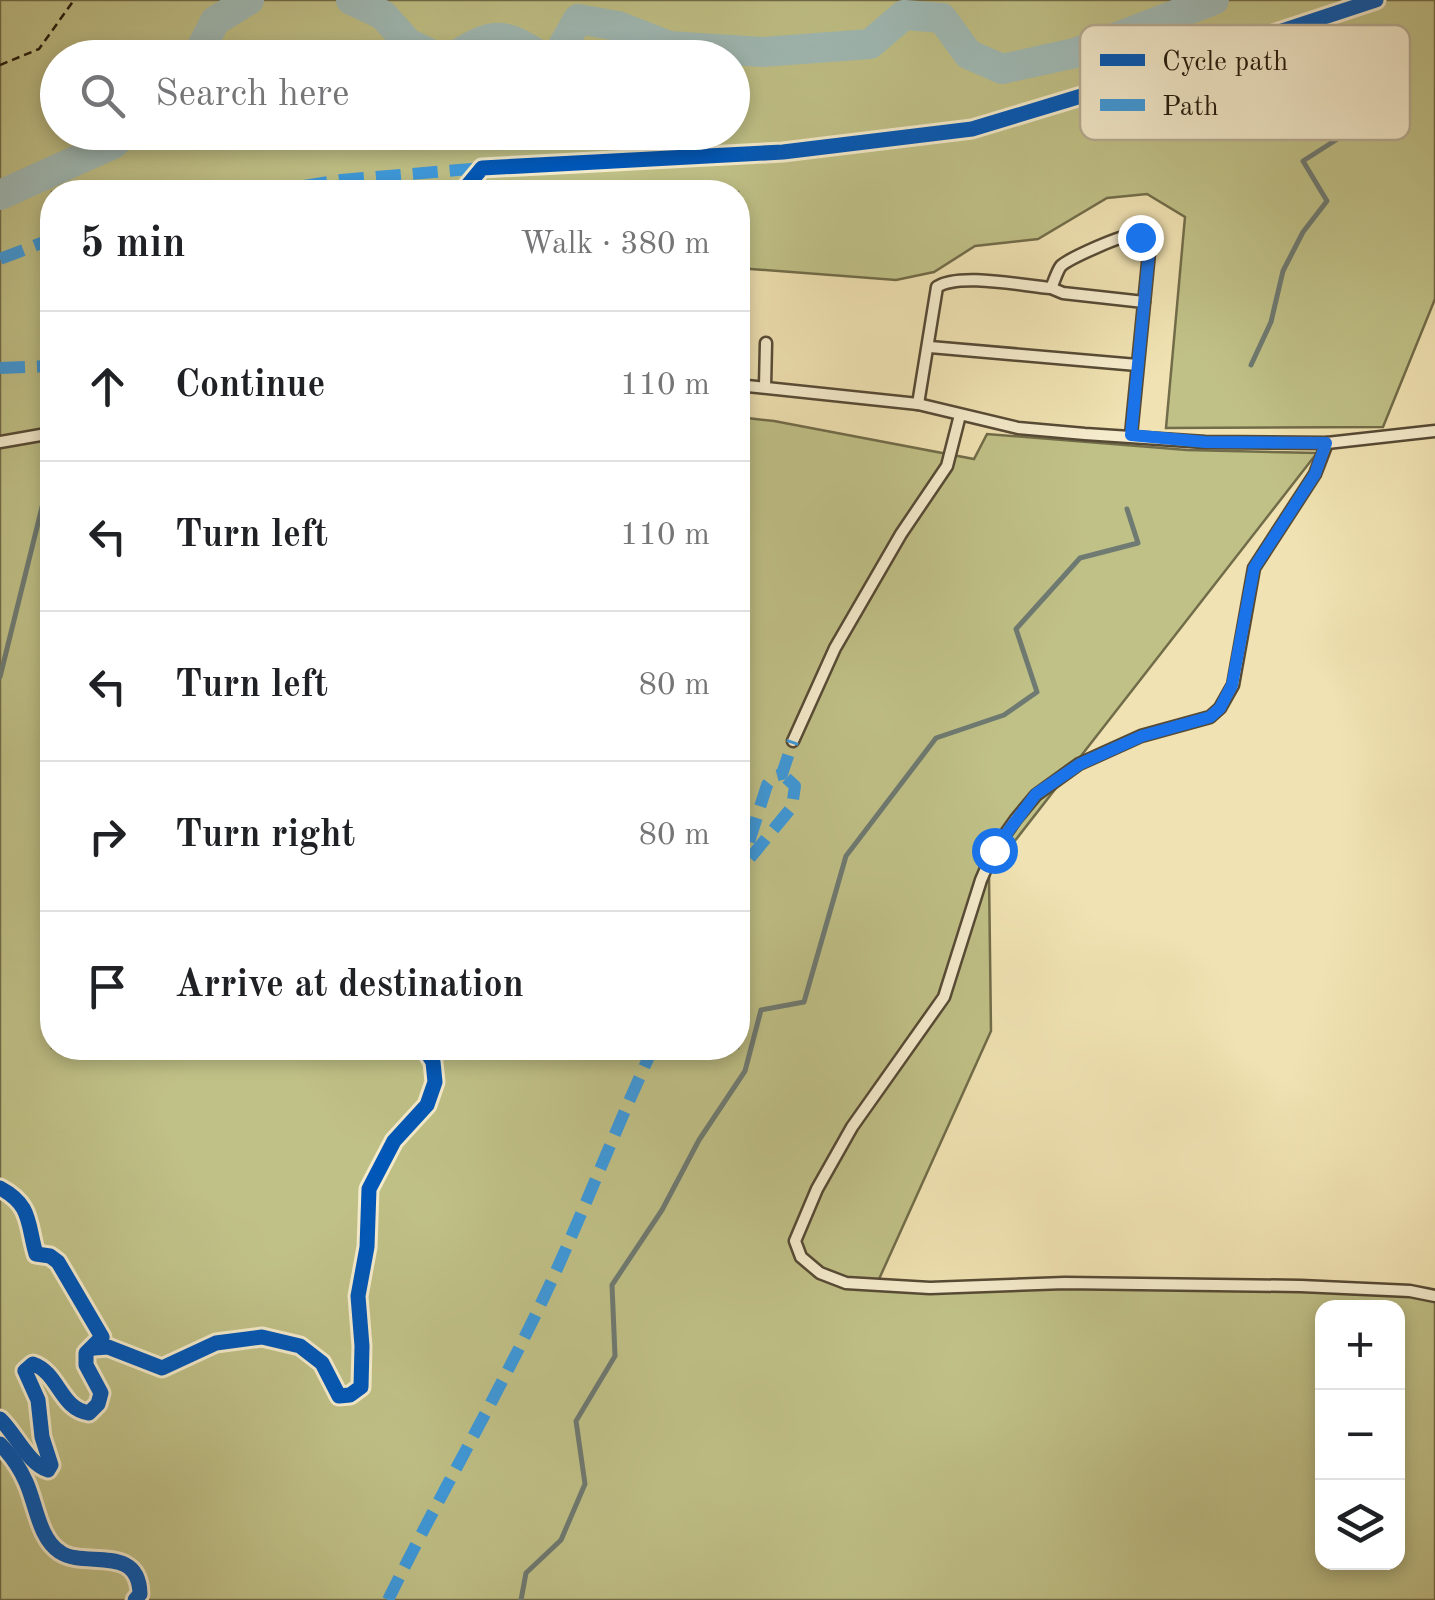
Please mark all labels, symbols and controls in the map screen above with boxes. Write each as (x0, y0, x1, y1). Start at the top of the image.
legend (1080, 25, 1410, 140)
search box (40, 40, 750, 150)
text: Cycle path (1162, 49, 1288, 77)
icon: search (75, 68, 130, 123)
text: Search here (155, 76, 350, 114)
text: Path (1162, 94, 1219, 122)
route end (1118, 215, 1164, 261)
text: 5 min (80, 224, 186, 266)
text: Walk · 380 m (520, 229, 710, 261)
icon: ahead (80, 359, 135, 414)
text: Continue (175, 367, 325, 405)
text: 110 m (620, 370, 710, 402)
icon: left (80, 509, 135, 564)
text: Turn left (175, 517, 328, 555)
text: 110 m (620, 520, 710, 552)
icon: left (80, 659, 135, 714)
text: Turn left (175, 667, 328, 705)
text: 80 m (639, 670, 710, 702)
icon: right (80, 809, 135, 864)
text: Turn right (175, 817, 355, 855)
text: 80 m (639, 820, 710, 852)
route start (972, 828, 1018, 874)
icon: arrive (80, 959, 135, 1014)
text: Arrive at destination (175, 967, 524, 1005)
map controls (1315, 1300, 1405, 1570)
button: + (1315, 1300, 1405, 1390)
button: − (1315, 1390, 1405, 1480)
button: layers (1315, 1480, 1405, 1570)

